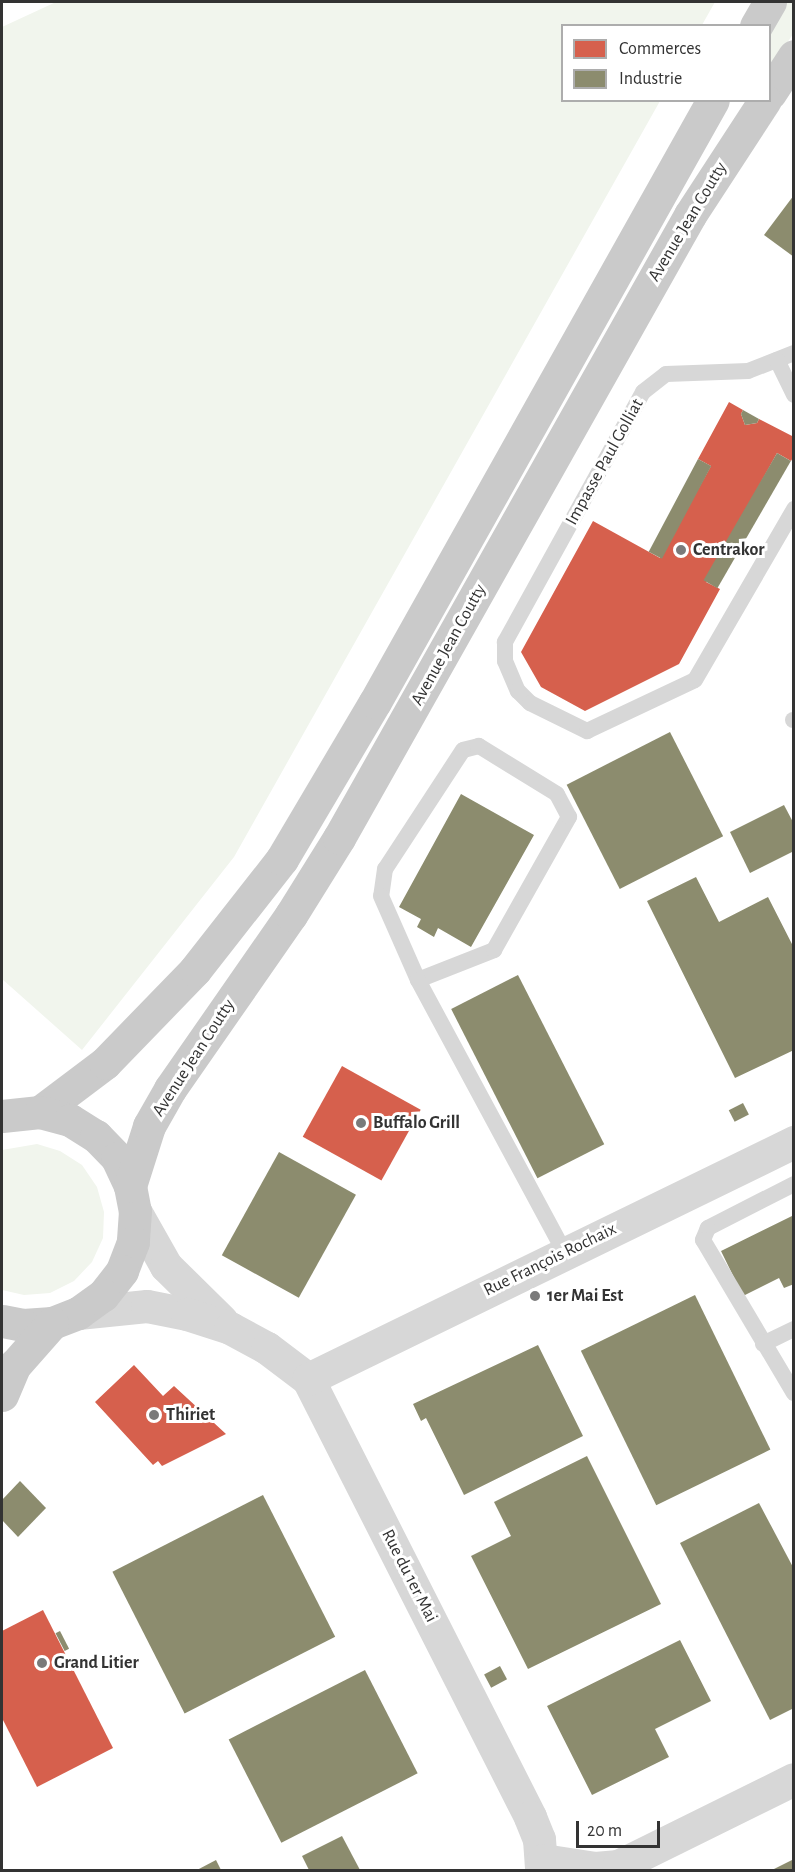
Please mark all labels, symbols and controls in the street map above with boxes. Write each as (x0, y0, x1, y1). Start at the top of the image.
legend (561, 24, 771, 102)
text: Commerces (619, 40, 701, 58)
text: Industrie (619, 70, 682, 88)
street label: Avenue Jean Coutty (644, 158, 732, 286)
street label: Impasse Paul Golliat (561, 395, 649, 529)
place label: Centrakor (693, 539, 765, 561)
marker: Centrakor (674, 543, 688, 557)
street label: Avenue Jean Coutty (407, 580, 491, 710)
street label: Avenue Jean Coutty (148, 995, 240, 1121)
place label: Buffalo Grill (373, 1112, 460, 1134)
marker: Buffalo Grill (354, 1116, 368, 1130)
street label: Rue François Rochaix (480, 1219, 620, 1301)
place label: 1er Mai Est (547, 1285, 623, 1307)
marker: 1er Mai Est (528, 1289, 542, 1303)
place label: Thiriet (166, 1404, 215, 1426)
marker: Thiriet (147, 1408, 161, 1422)
street label: Rue du 1er Mai (376, 1526, 442, 1626)
place label: Grand Litier (54, 1652, 139, 1674)
marker: Grand Litier (35, 1656, 49, 1670)
scale bar (579, 1809, 663, 1847)
text: 20 m (587, 1822, 622, 1840)

